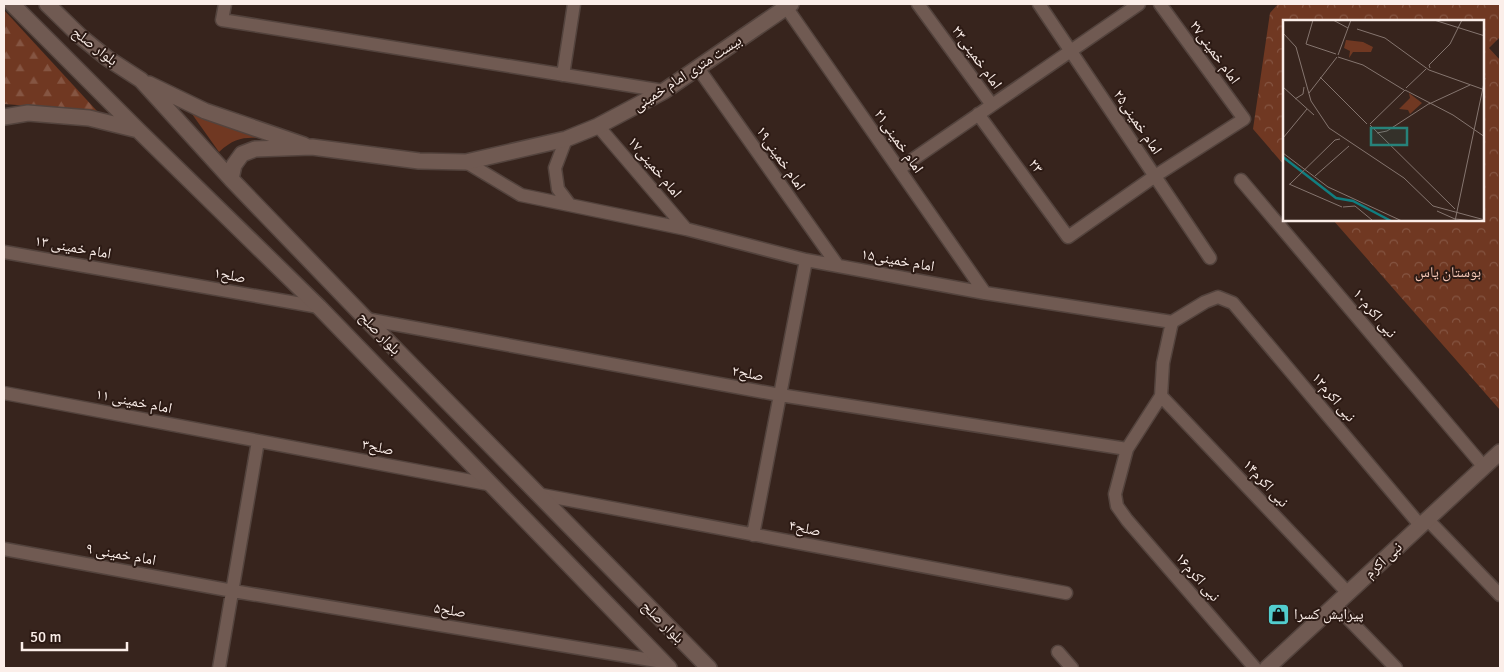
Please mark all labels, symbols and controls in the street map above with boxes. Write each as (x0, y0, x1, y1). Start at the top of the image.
street label: امام خمینی۲۷ (1185, 17, 1244, 88)
inset map (1283, 20, 1484, 221)
street label: امام خمینی۲۳ (947, 22, 1006, 93)
street label: بلوار صلح (68, 23, 121, 70)
street label: بیست متری امام خمینی (629, 31, 746, 116)
street label: امام خمینی۲۵ (1109, 86, 1166, 158)
street label: امام خمینی۲۱ (870, 105, 928, 177)
street label: امام خمینی۱۹ (752, 122, 810, 194)
street label: امام خمینی۱۷ (624, 133, 686, 202)
street label: ۲۳ (1025, 155, 1047, 177)
street label: امام خمینی ۱۳ (33, 231, 113, 264)
street label: ۱۵امام خمینی (860, 245, 936, 276)
street label: ۱صلح (212, 263, 247, 288)
park label: بوستان یاس (1415, 263, 1481, 282)
street label: نبی اکرم۱۰ (1348, 285, 1401, 342)
street label: بلوار صلح (354, 308, 405, 359)
street label: صلح۲ (730, 361, 765, 386)
street label: نبی اکرم۱۲ (1307, 369, 1360, 426)
street label: امام خمینی ۱۱ (94, 385, 174, 418)
street label: صلح۳ (360, 435, 396, 460)
street label: نبی اکرم۱۴ (1239, 455, 1293, 511)
street label: صلح۴ (787, 516, 823, 541)
street label: نبی اکرم (1360, 538, 1406, 583)
street label: امام خمینی ۹ (84, 539, 157, 570)
street label: نبی اکرم۱۶ (1171, 549, 1224, 606)
street label: بلوار صلح (637, 597, 688, 648)
street label: صلح۵ (433, 599, 467, 622)
shop icon: پیرایش کسرا (1266, 602, 1290, 626)
place label: پیرایش کسرا (1294, 605, 1364, 624)
scale bar (22, 620, 128, 652)
text: 50 m (30, 628, 61, 646)

